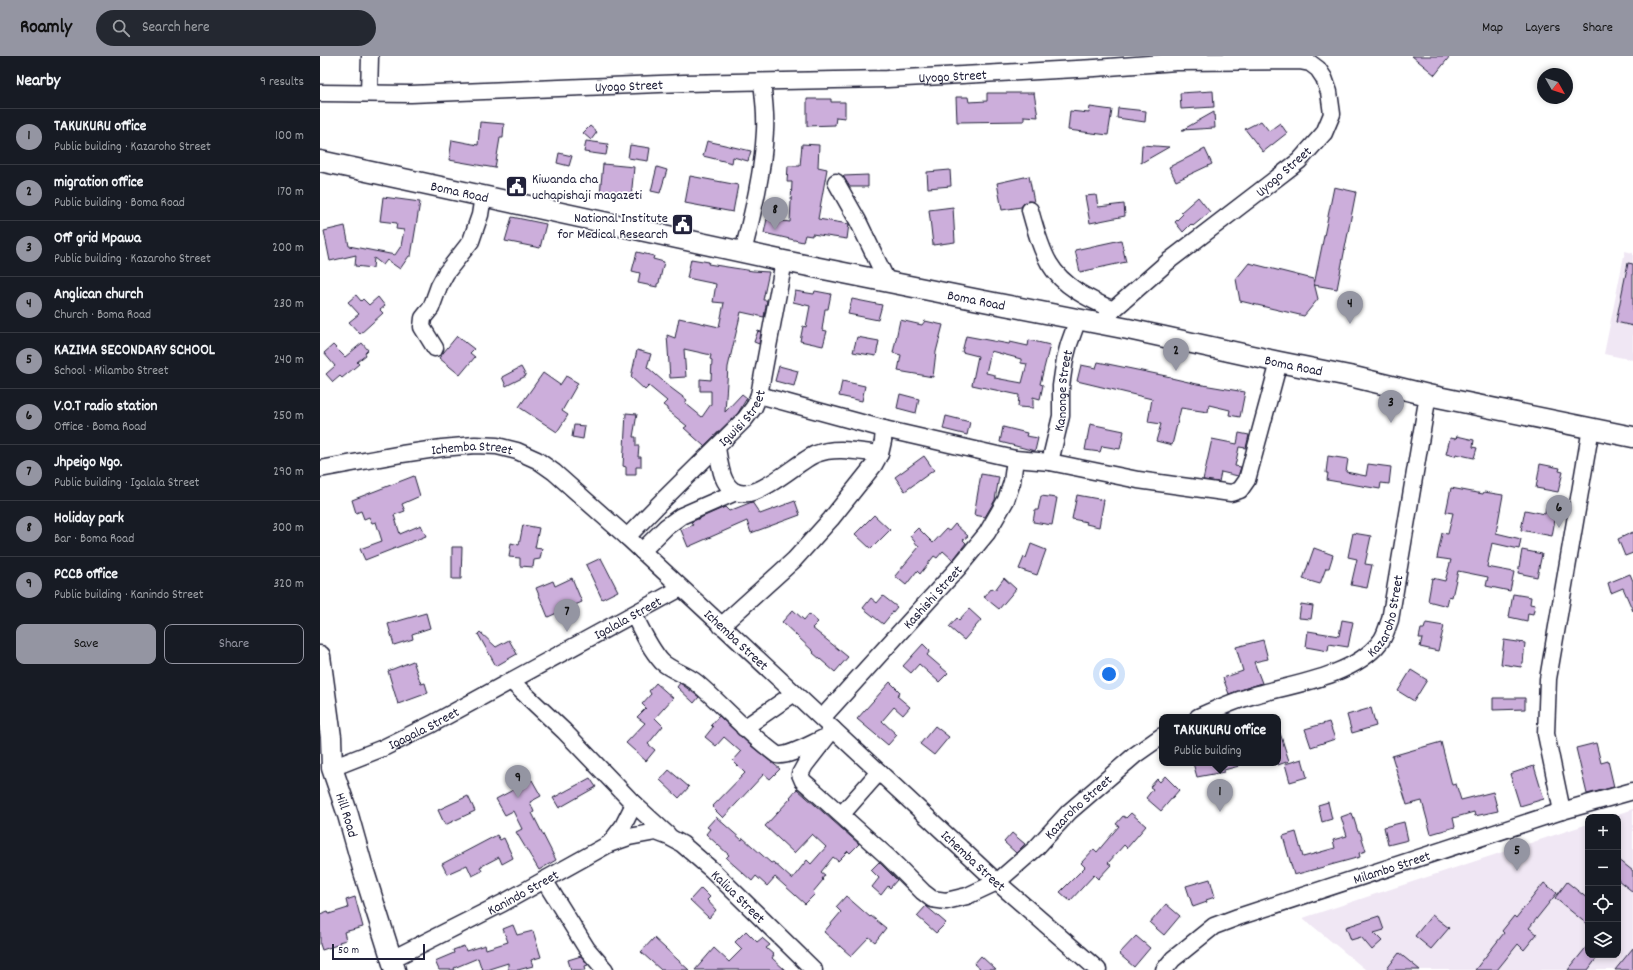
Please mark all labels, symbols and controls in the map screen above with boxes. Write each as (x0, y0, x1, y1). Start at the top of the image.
search box (96, 10, 376, 46)
text: Roamly (20, 15, 72, 42)
icon: search (110, 17, 132, 39)
text: Search here (142, 17, 210, 39)
text: Map (1482, 18, 1503, 38)
text: Layers (1525, 18, 1560, 38)
text: Share (1582, 18, 1613, 38)
street label: Uyogo Street (918, 66, 987, 89)
north arrow (1537, 68, 1573, 104)
text: Nearby (16, 70, 60, 94)
text: 9 results (260, 73, 304, 92)
street label: Uyogo Street (594, 76, 663, 99)
text: TAKUKURU office (54, 116, 146, 138)
text: 1 (28, 127, 30, 146)
text: 100 m (275, 127, 304, 146)
text: Public building · Kazaroho Street (54, 138, 211, 157)
street label: Uyogo Street (1252, 143, 1317, 202)
place label: Kiwanda cha uchapishaji magazeti (532, 170, 642, 206)
text: migration office (54, 172, 143, 194)
public building icon: Kiwanda cha uchapishaji magazeti (503, 173, 529, 199)
street label: Boma Road (429, 177, 490, 209)
text: 2 (26, 183, 32, 202)
text: 170 m (277, 183, 304, 202)
text: Public building · Boma Road (54, 194, 185, 213)
pin: 8 (762, 197, 788, 230)
place label: National Institute for Medical Research (557, 209, 668, 245)
public building icon: National Institute for Medical Research (670, 212, 696, 238)
text: Off grid Mpawa (54, 228, 141, 250)
text: 3 (26, 239, 32, 258)
text: 200 m (272, 239, 304, 258)
text: Public building · Kazaroho Street (54, 250, 211, 269)
text: Anglican church (54, 284, 143, 306)
street label: Boma Road (945, 286, 1007, 317)
pin: 4 (1337, 291, 1363, 324)
text: 4 (26, 295, 32, 314)
text: 230 m (274, 295, 304, 314)
text: Church · Boma Road (54, 306, 151, 325)
pin: 2 (1163, 338, 1189, 371)
text: KAZIMA SECONDARY SCHOOL (54, 340, 215, 362)
street label: Kanonge Street (1050, 348, 1079, 434)
text: 5 (26, 351, 32, 370)
text: 240 m (274, 351, 304, 370)
street label: Boma Road (1263, 351, 1324, 382)
text: School · Milambo Street (54, 362, 169, 381)
street label: Igwisi Street (715, 389, 772, 452)
pin: 3 (1378, 390, 1404, 423)
text: V.O.T radio station (54, 396, 158, 418)
text: 6 (26, 407, 32, 426)
text: 250 m (273, 407, 304, 426)
text: Office · Boma Road (54, 418, 146, 437)
street label: Ichemba Street (430, 437, 515, 462)
text: Jhpeigo Ngo. (54, 452, 122, 474)
text: 7 (27, 463, 31, 482)
text: 290 m (273, 463, 304, 482)
text: Public building · Igalala Street (54, 474, 199, 493)
pin: 6 (1546, 495, 1572, 528)
text: Holiday park (54, 508, 124, 530)
text: 8 (26, 519, 32, 538)
text: 300 m (272, 519, 304, 538)
text: Bar · Boma Road (54, 530, 134, 549)
street label: Kashishi Street (899, 561, 968, 634)
text: PCCB office (54, 564, 118, 586)
street label: Kazaroho Street (1363, 574, 1409, 663)
text: 9 (26, 575, 32, 594)
text: 320 m (274, 575, 304, 594)
text: Public building · Kanindo Street (54, 586, 204, 605)
street label: Igalala Street (591, 592, 666, 646)
pin: 7 (554, 599, 580, 632)
street label: Ichemba Street (698, 605, 772, 676)
button: Save (16, 624, 156, 664)
button: Share (164, 624, 304, 664)
your location (1099, 664, 1119, 684)
street label: Igagala Street (386, 703, 463, 756)
popup (1159, 714, 1281, 766)
text: TAKUKURU office (1174, 720, 1266, 742)
text: Public building (1174, 742, 1242, 761)
pin: 9 (505, 765, 531, 798)
street label: Kazaroho Street (1041, 771, 1117, 844)
pin: 1 (1207, 779, 1233, 812)
street label: Hill Road (329, 790, 362, 840)
map controls (1585, 814, 1621, 958)
button: + (1585, 814, 1621, 850)
street label: Ichemba Street (935, 826, 1009, 897)
pin: 5 (1504, 838, 1530, 871)
street label: Milambo Street (1351, 847, 1433, 891)
button: − (1585, 850, 1621, 886)
street label: Kanindo Street (485, 866, 563, 921)
street label: Kaliua Street (706, 866, 769, 929)
button: locate (1585, 886, 1621, 922)
button: layers (1585, 922, 1621, 958)
scale bar (332, 942, 425, 961)
text: 50 m (338, 943, 359, 959)

